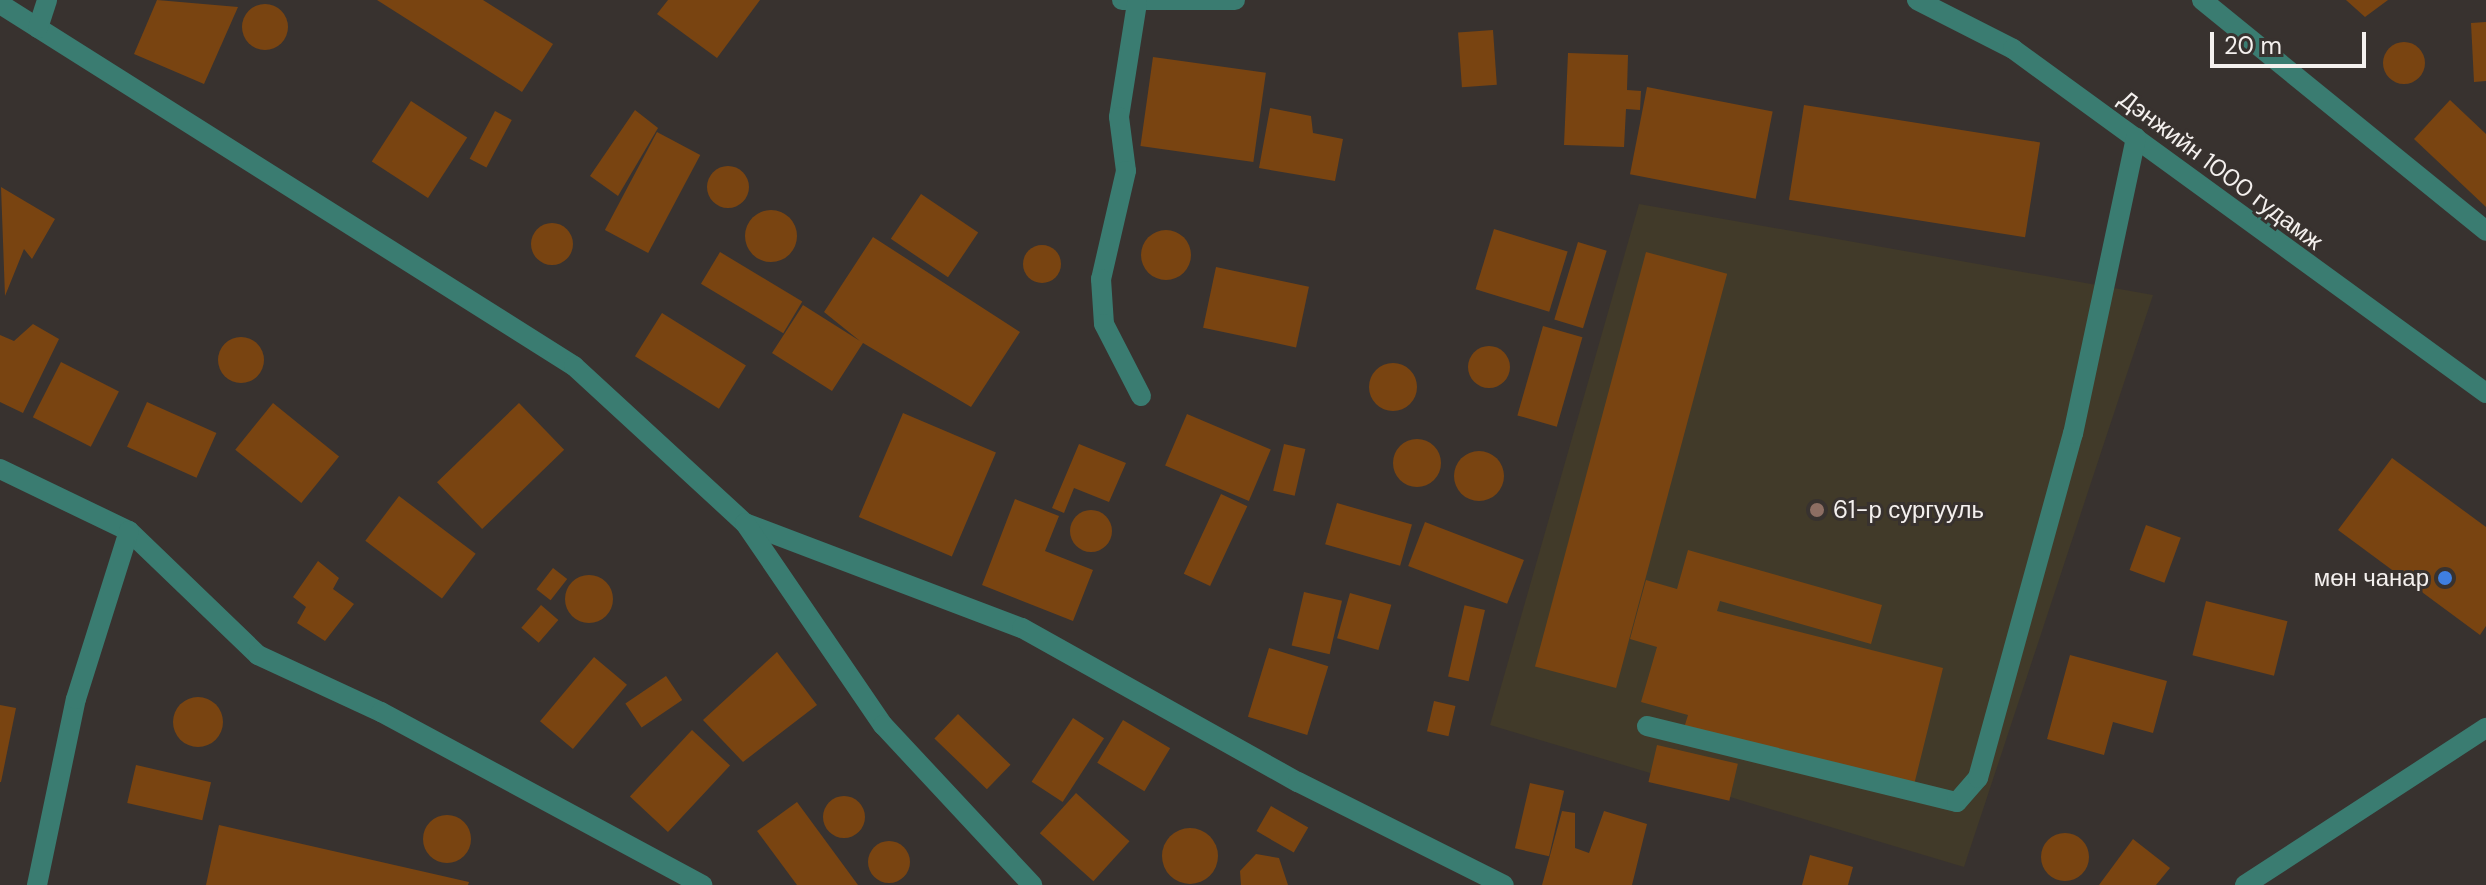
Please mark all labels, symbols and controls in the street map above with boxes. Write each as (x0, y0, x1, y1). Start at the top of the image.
scale bar (2214, 16, 2370, 66)
text: 20 m (2224, 30, 2282, 61)
street label: Дэнжийн 1000 гудамж (2114, 84, 2328, 256)
place label: 61-р сургууль (1833, 496, 1984, 524)
marker: 61-р сургууль (1808, 501, 1826, 519)
place label: мөн чанар (2314, 564, 2429, 592)
marker: мөн чанар (2436, 569, 2454, 587)

